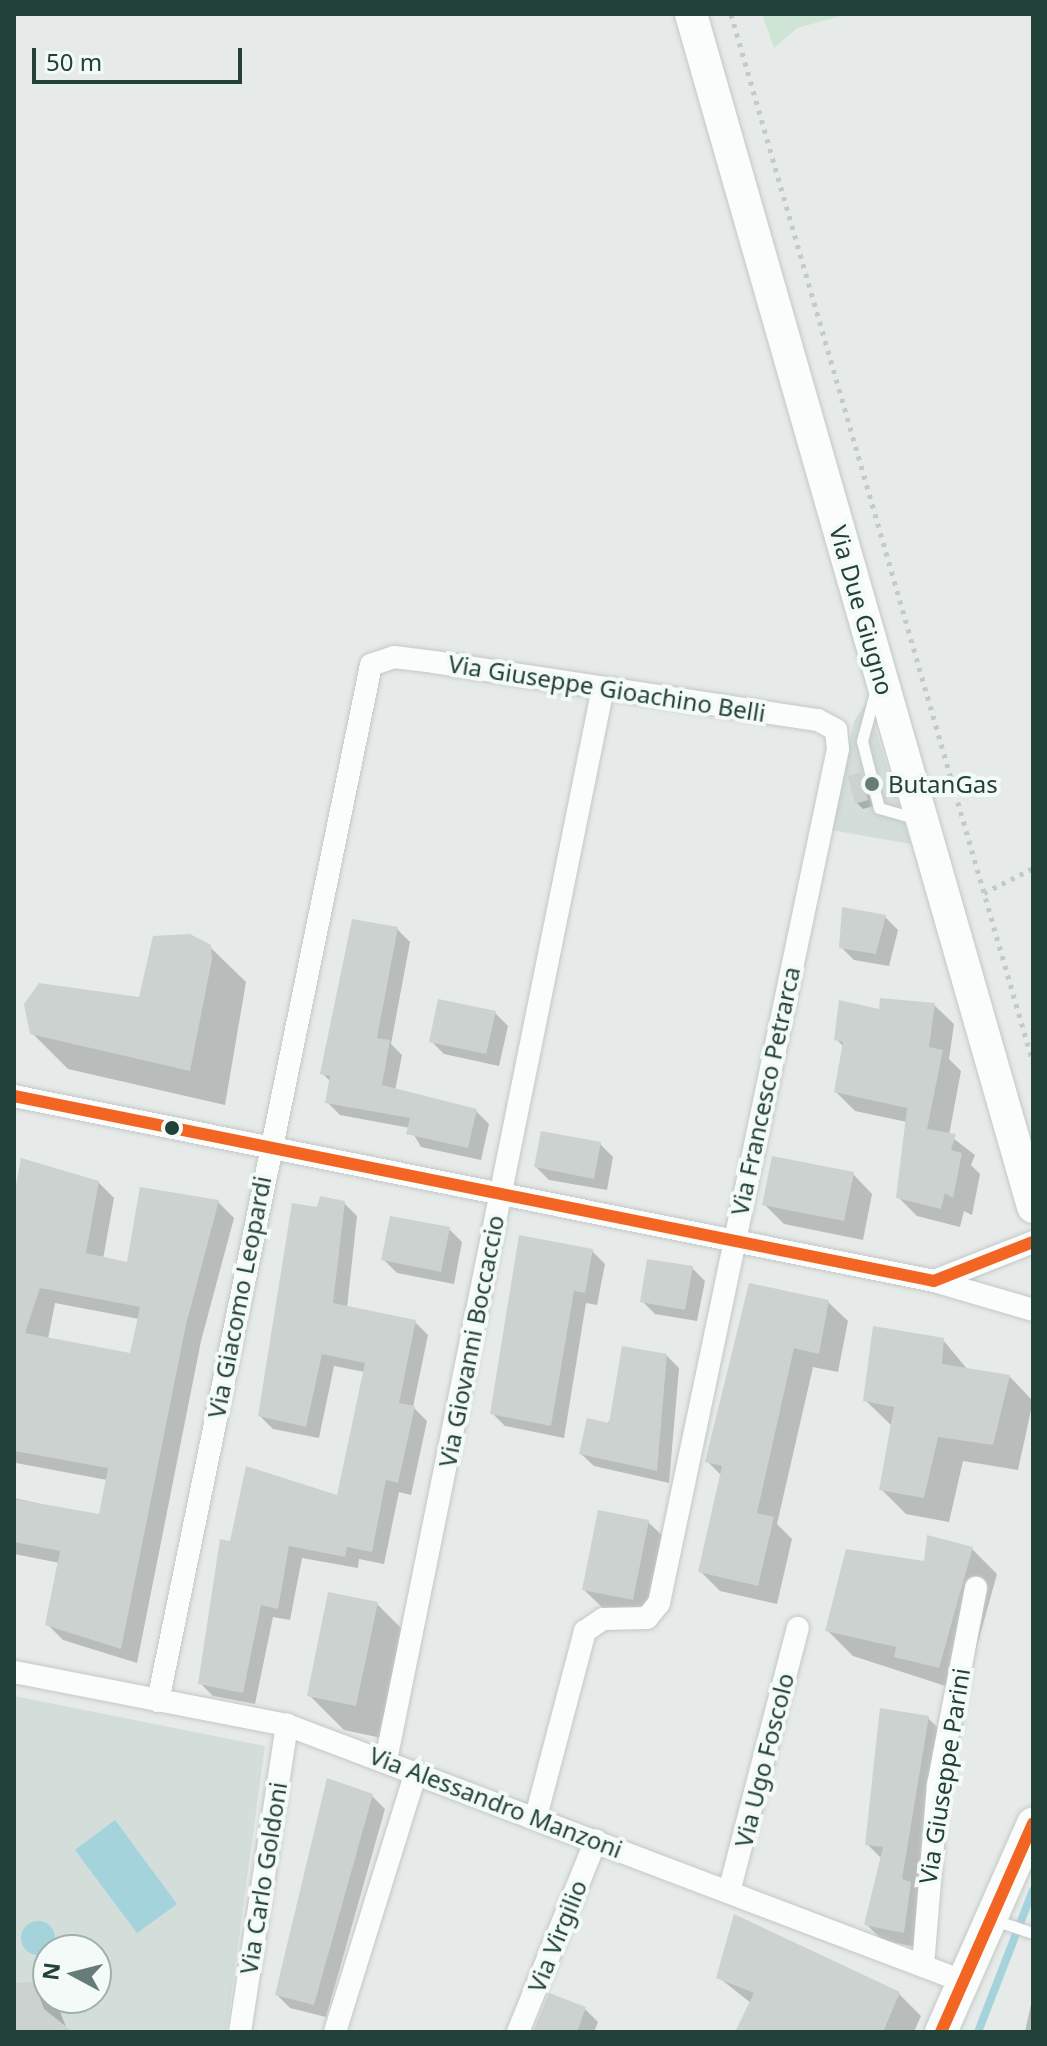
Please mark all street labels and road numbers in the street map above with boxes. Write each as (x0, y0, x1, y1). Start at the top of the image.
street label: Via Due Giugno (824, 522, 900, 698)
street label: Via Giuseppe Gioachino Belli (446, 649, 768, 727)
street label: Via Francesco Petrarca (725, 964, 805, 1218)
street label: Via Giacomo Leopardi (201, 1174, 277, 1420)
street label: Via Giovanni Boccaccio (432, 1213, 510, 1469)
street label: Via Giuseppe Parini (913, 1666, 975, 1886)
street label: Via Ugo Foscolo (728, 1670, 800, 1850)
street label: Via Alessandro Manzoni (366, 1740, 626, 1864)
street label: Via Carlo Goldoni (234, 1780, 292, 1976)
street label: Via Virgilio (521, 1876, 593, 1996)

